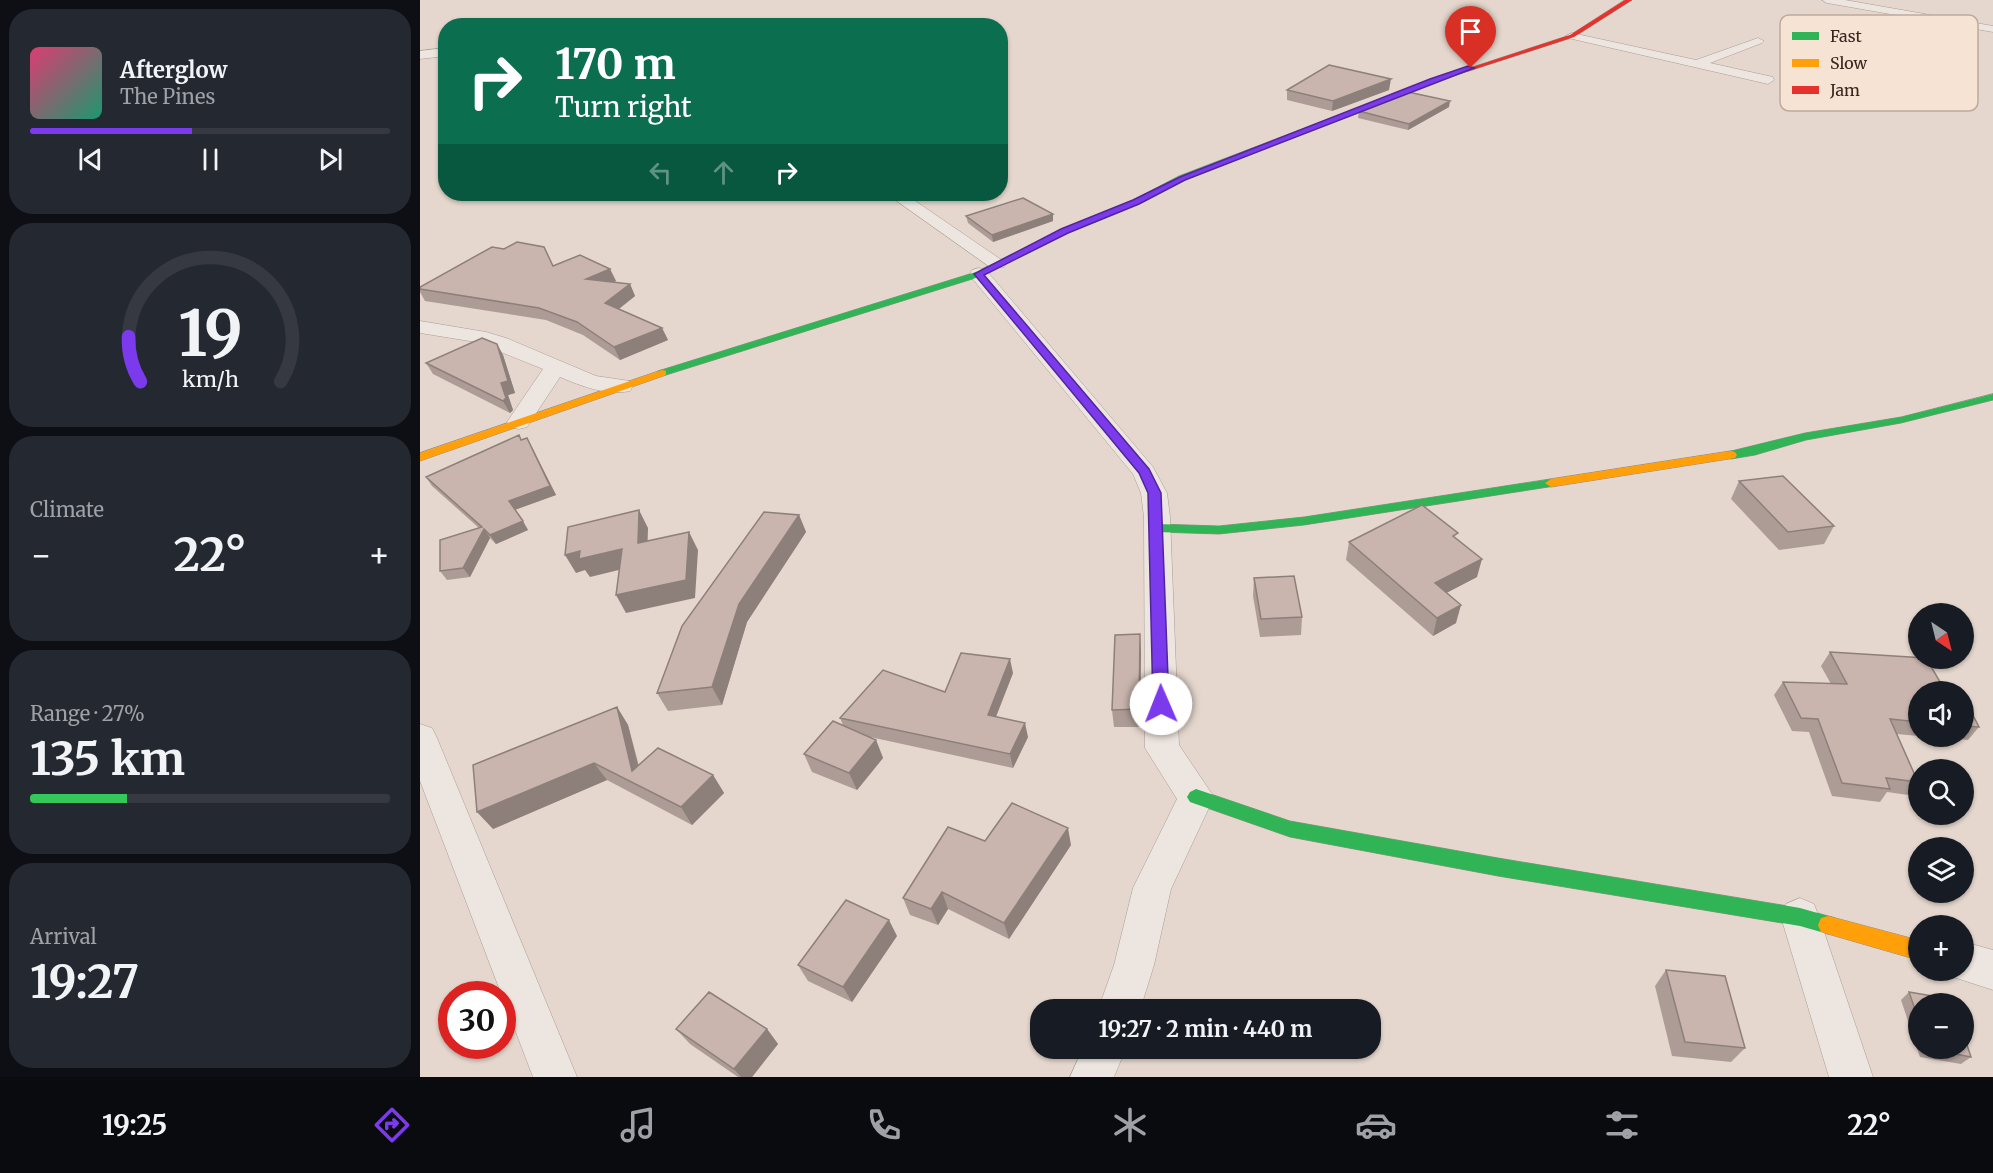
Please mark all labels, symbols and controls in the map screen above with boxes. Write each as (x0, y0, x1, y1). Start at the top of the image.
pin (1445, 6, 1496, 68)
icon: arrive (1454, 15, 1487, 48)
legend (1780, 15, 1978, 111)
text: Fast (1830, 26, 1863, 46)
text: 170 m (555, 38, 676, 90)
icon: right (456, 42, 534, 120)
text: Slow (1830, 53, 1868, 73)
text: Afterglow (120, 56, 227, 84)
text: Jam (1829, 80, 1860, 100)
text: The Pines (120, 84, 215, 109)
text: Turn right (555, 90, 692, 124)
icon: previous (74, 143, 107, 176)
icon: pause (194, 143, 227, 176)
icon: next (314, 143, 347, 176)
icon: left (644, 156, 677, 189)
icon: ahead (707, 156, 740, 189)
icon: right (770, 156, 803, 189)
text: 19 (178, 295, 242, 373)
text: km/h (182, 366, 238, 393)
text: Climate (30, 497, 104, 522)
text: 22° (174, 527, 246, 583)
text: − (30, 535, 52, 576)
text: + (368, 535, 390, 576)
north arrow (1908, 603, 1974, 669)
map controls (1908, 603, 1974, 1059)
position arrow (1129, 672, 1193, 736)
button: sound (1908, 681, 1974, 747)
text: Range · 27% (30, 701, 145, 726)
text: 135 km (30, 731, 185, 787)
button: search (1908, 759, 1974, 825)
button: layers (1908, 837, 1974, 903)
button: + (1908, 915, 1974, 981)
text: Arrival (30, 924, 97, 949)
text: 19:27 (30, 954, 139, 1010)
speed limit sign: 30 (438, 981, 516, 1059)
button: − (1908, 993, 1974, 1059)
text: 19:27 · 2 min · 440 m (1099, 1015, 1312, 1043)
icon: directions (371, 1104, 413, 1146)
icon: music (617, 1104, 659, 1146)
icon: phone (863, 1104, 905, 1146)
icon: climate (1109, 1104, 1151, 1146)
icon: car (1355, 1104, 1397, 1146)
icon: filters (1601, 1104, 1643, 1146)
text: 19:25 (102, 1108, 167, 1142)
text: 22° (1847, 1108, 1891, 1142)

